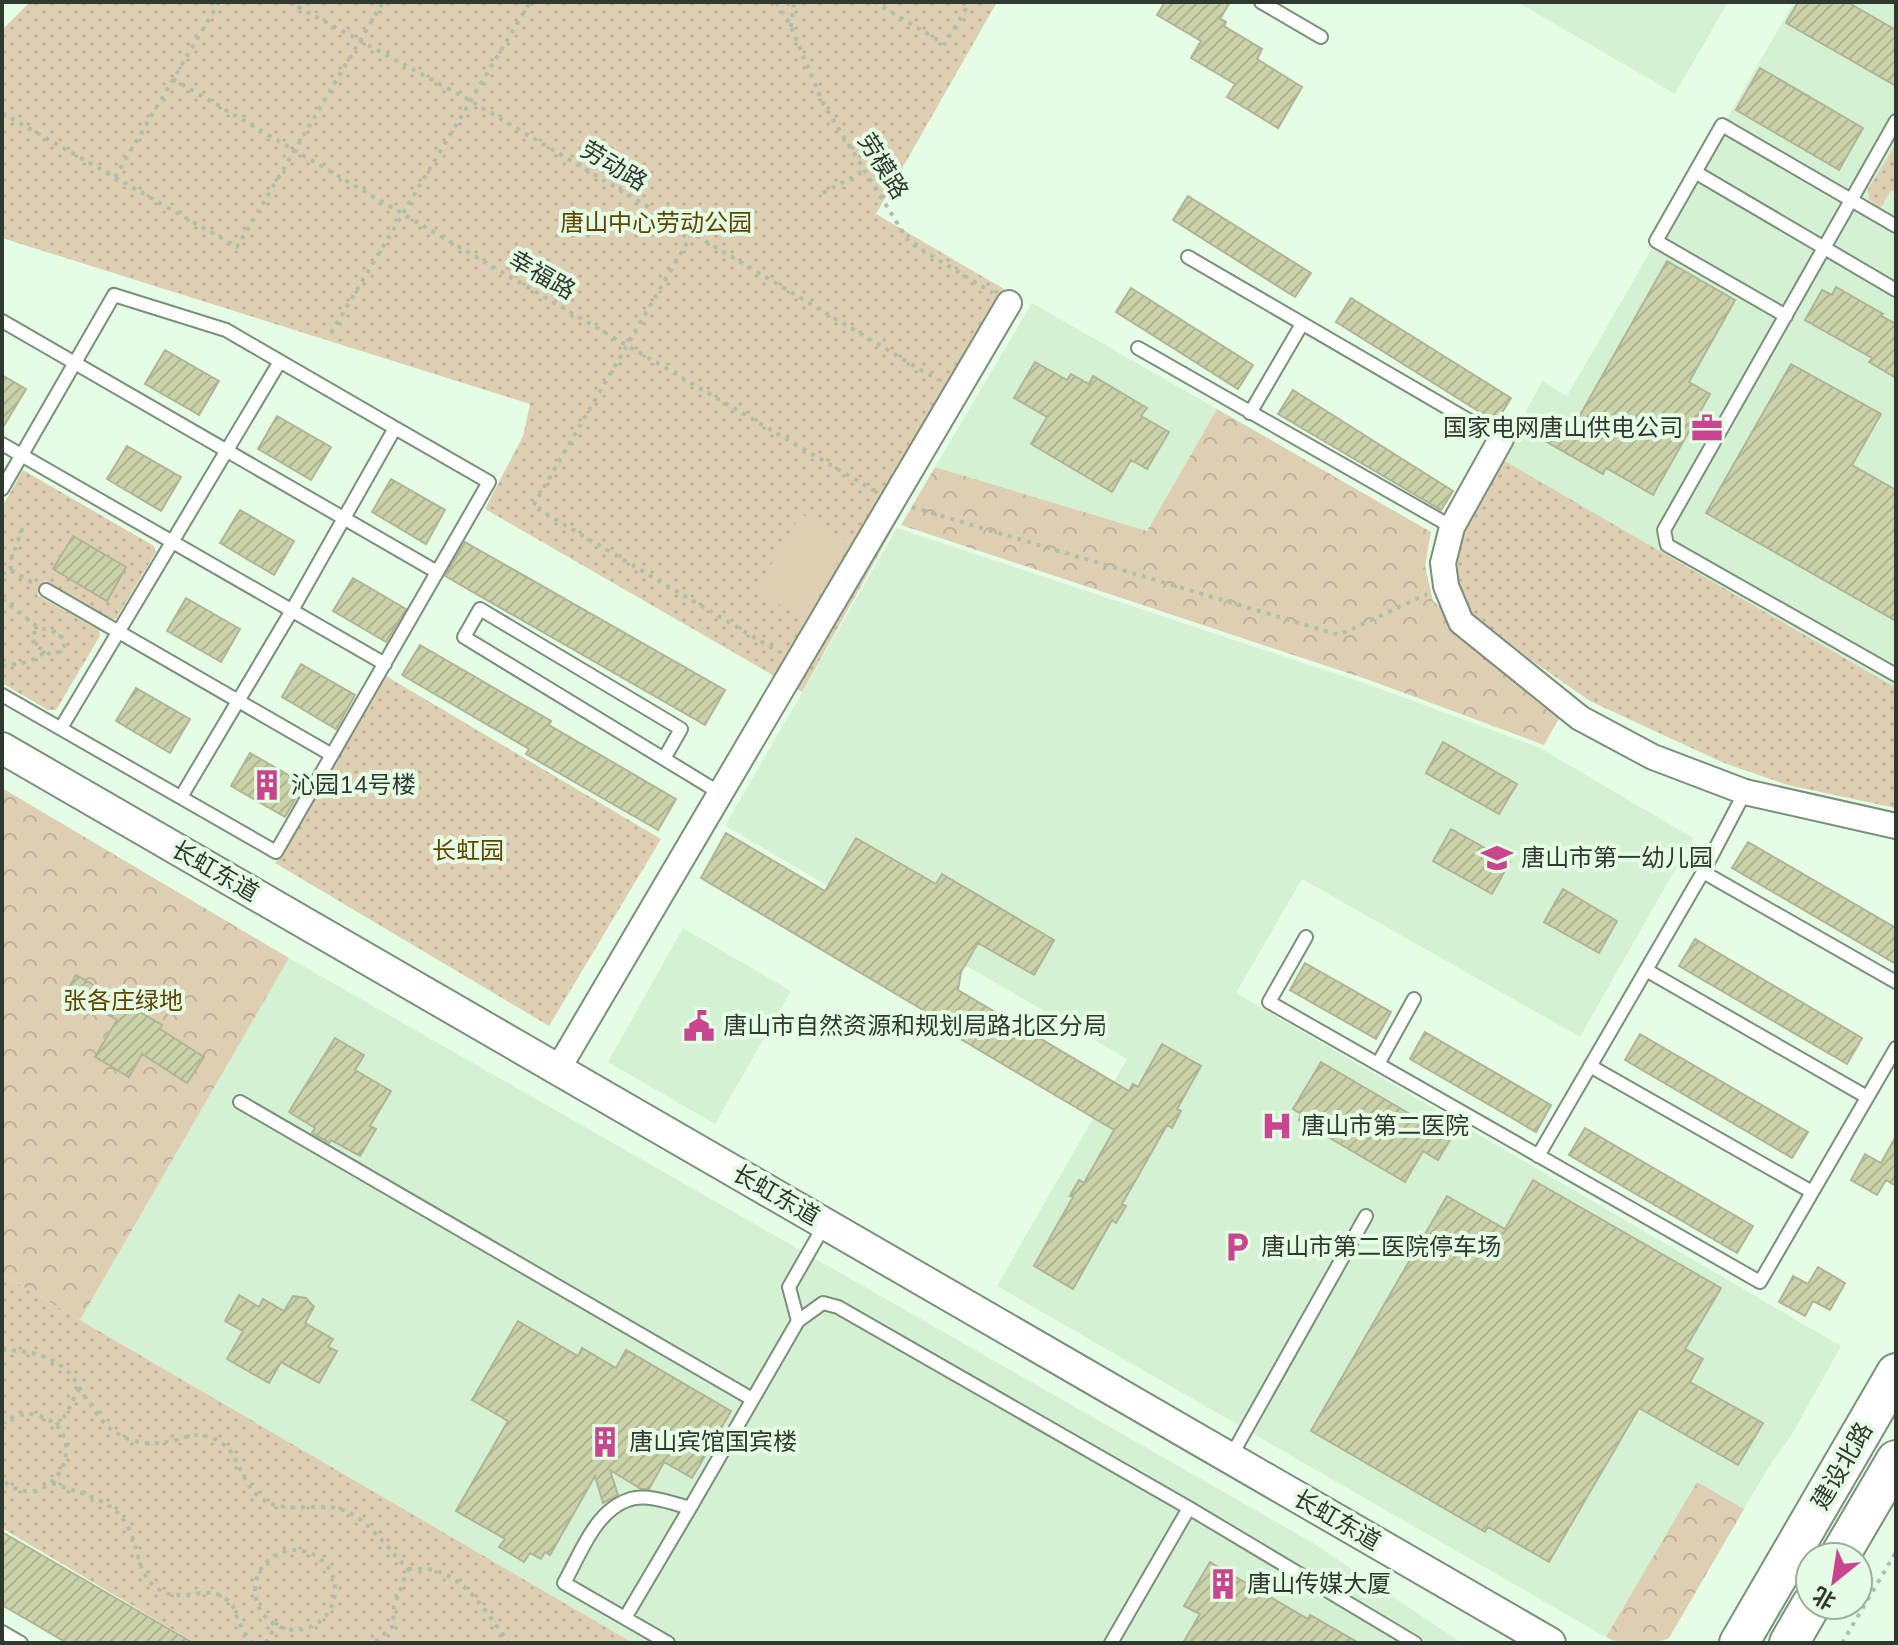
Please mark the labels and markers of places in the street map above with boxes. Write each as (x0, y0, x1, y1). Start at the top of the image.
office icon: 国家电网唐山供电公司 (1690, 411, 1724, 445)
place label: 国家电网唐山供电公司 (1443, 412, 1683, 442)
building icon: 沁园14号楼 (250, 768, 284, 802)
place label: 沁园14号楼 (291, 769, 416, 799)
school or university icon: 唐山市第一幼儿园 (1480, 841, 1514, 875)
place label: 唐山市第一幼儿园 (1521, 842, 1713, 872)
public building icon: 唐山市自然资源和规划局路北区分局 (682, 1009, 716, 1043)
place label: 唐山市自然资源和规划局路北区分局 (723, 1010, 1107, 1040)
hospital icon: 唐山市第二医院 (1260, 1109, 1294, 1143)
place label: 唐山市第二医院 (1301, 1110, 1469, 1140)
parking icon: 唐山市第二医院停车场 (1220, 1230, 1254, 1264)
place label: 唐山市第二医院停车场 (1261, 1231, 1501, 1261)
building icon: 唐山宾馆国宾楼 (588, 1425, 622, 1459)
place label: 唐山宾馆国宾楼 (629, 1426, 797, 1456)
building icon: 唐山传媒大厦 (1206, 1567, 1240, 1601)
place label: 唐山传媒大厦 (1247, 1568, 1391, 1598)

